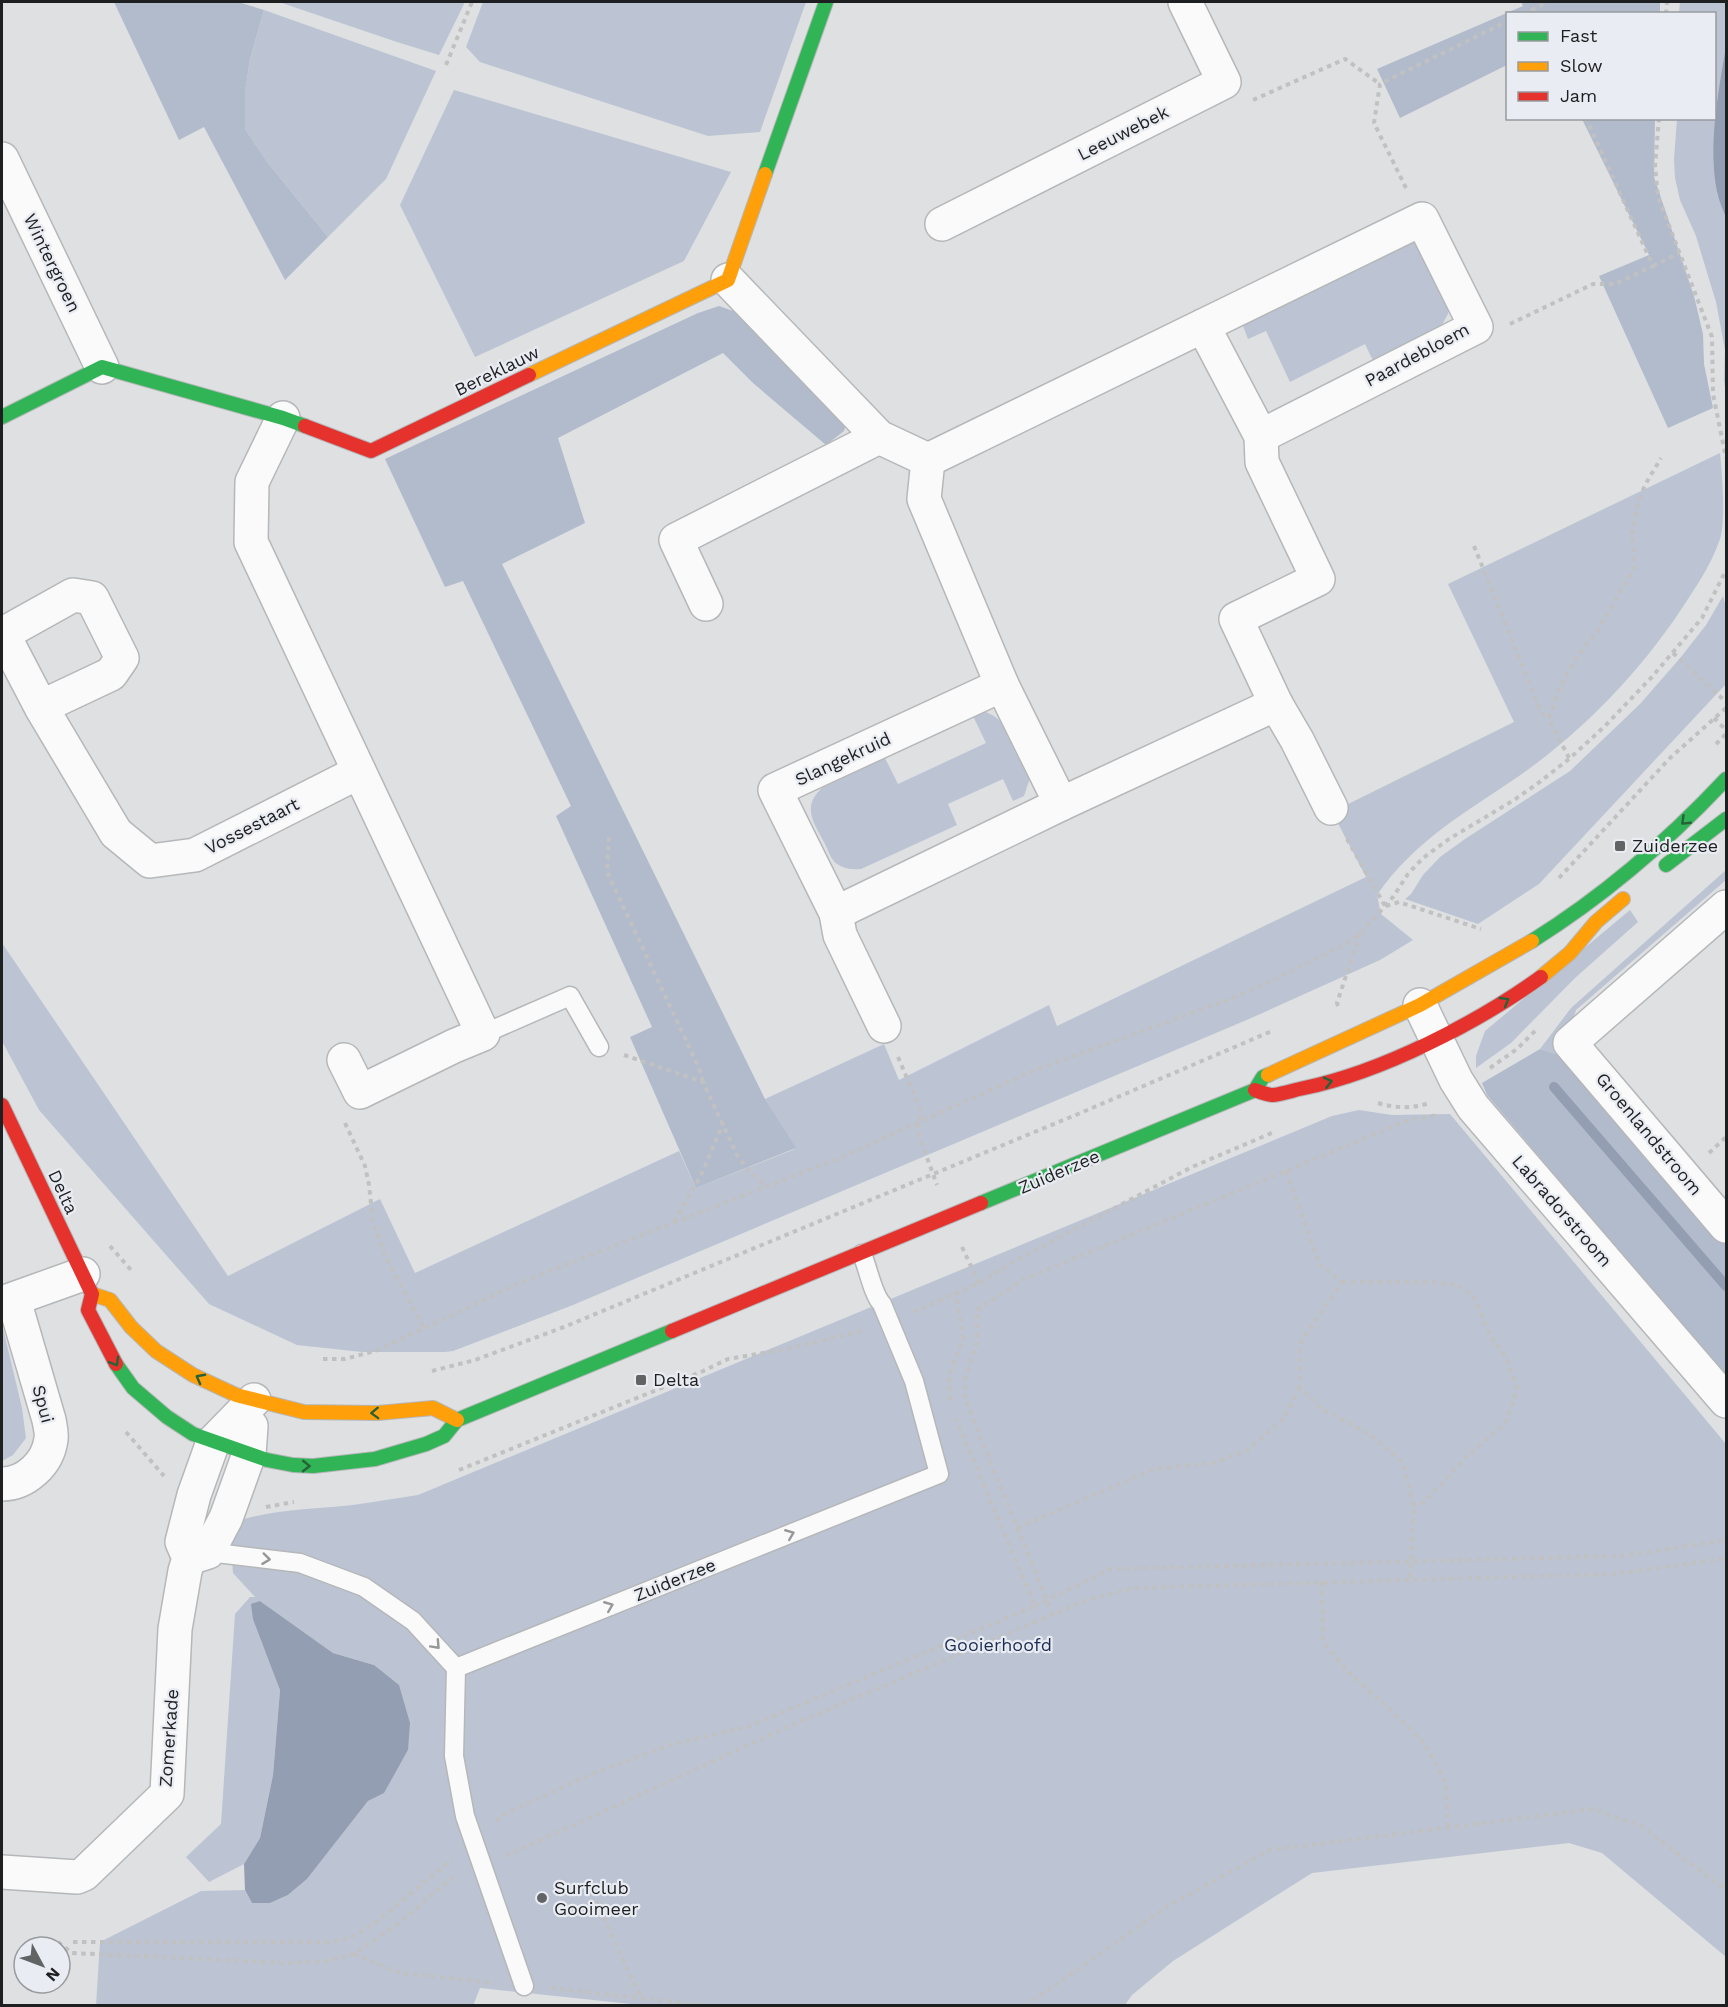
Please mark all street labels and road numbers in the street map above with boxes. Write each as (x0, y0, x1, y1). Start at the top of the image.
street label: Leeuwebek (1074, 101, 1172, 164)
street label: Wintergroen (20, 210, 85, 315)
street label: Paardebloem (1361, 318, 1473, 391)
street label: Bereklauw (451, 341, 543, 400)
street label: Slangekruid (792, 727, 894, 790)
street label: Vossestaart (201, 793, 303, 858)
street label: Groenlandstroom (1592, 1068, 1707, 1199)
street label: Zuiderzee (1015, 1145, 1103, 1198)
street label: Labradorstroom (1508, 1150, 1617, 1271)
street label: Delta (44, 1166, 83, 1217)
street label: Spui (28, 1382, 59, 1425)
street label: Zuiderzee (631, 1554, 719, 1605)
street label: Zomerkade (155, 1688, 182, 1788)

